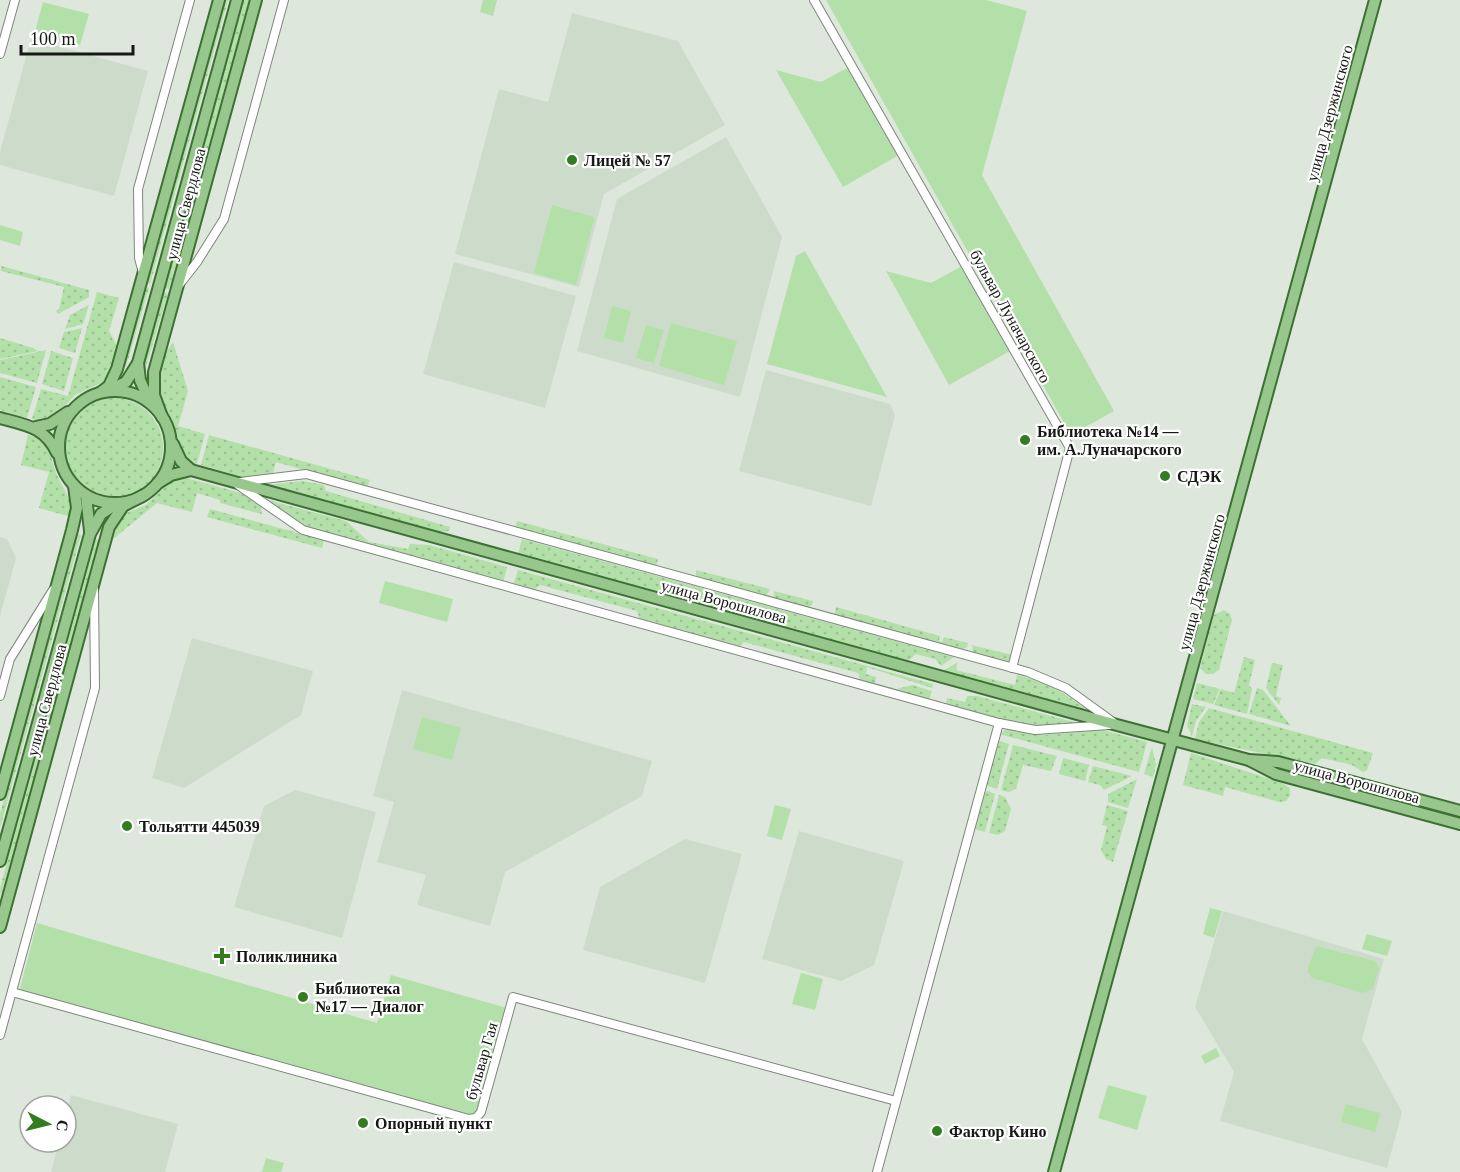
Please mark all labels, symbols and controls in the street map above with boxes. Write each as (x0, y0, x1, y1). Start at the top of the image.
scale bar (21, 18, 134, 56)
text: 100 m (30, 29, 76, 49)
street label: улица Дзержинского (1303, 43, 1357, 184)
street label: улица Свердлова (162, 146, 210, 262)
place label: Лицей № 57 (584, 152, 671, 169)
marker: Лицей № 57 (565, 153, 579, 167)
street label: бульвар Луначарского (966, 247, 1054, 386)
place label: Библиотека №14 — им. А.Луначарского (1037, 423, 1182, 459)
marker: Библиотека №14 — им. А.Луначарского (1018, 433, 1032, 447)
place label: СДЭК (1177, 468, 1222, 486)
marker: СДЭК (1158, 469, 1172, 483)
street label: улица Дзержинского (1175, 512, 1229, 653)
street label: улица Ворошилова (659, 577, 789, 627)
street label: улица Свердлова (23, 642, 71, 758)
street label: улица Ворошилова (1292, 757, 1422, 807)
place label: Тольятти 445039 (139, 818, 260, 835)
marker: Тольятти 445039 (120, 819, 134, 833)
marker: Поликлиника (213, 947, 231, 965)
place label: Поликлиника (236, 948, 337, 965)
place label: Библиотека №17 — Диалог (315, 980, 424, 1016)
marker: Библиотека №17 — Диалог (296, 990, 310, 1004)
street label: бульвар Гая (462, 1020, 502, 1102)
north arrow (18, 1094, 78, 1154)
place label: Опорный пункт (375, 1115, 492, 1133)
marker: Опорный пункт (356, 1116, 370, 1130)
text: С (53, 1119, 72, 1133)
place label: Фактор Кино (949, 1123, 1047, 1141)
marker: Фактор Кино (930, 1124, 944, 1138)

